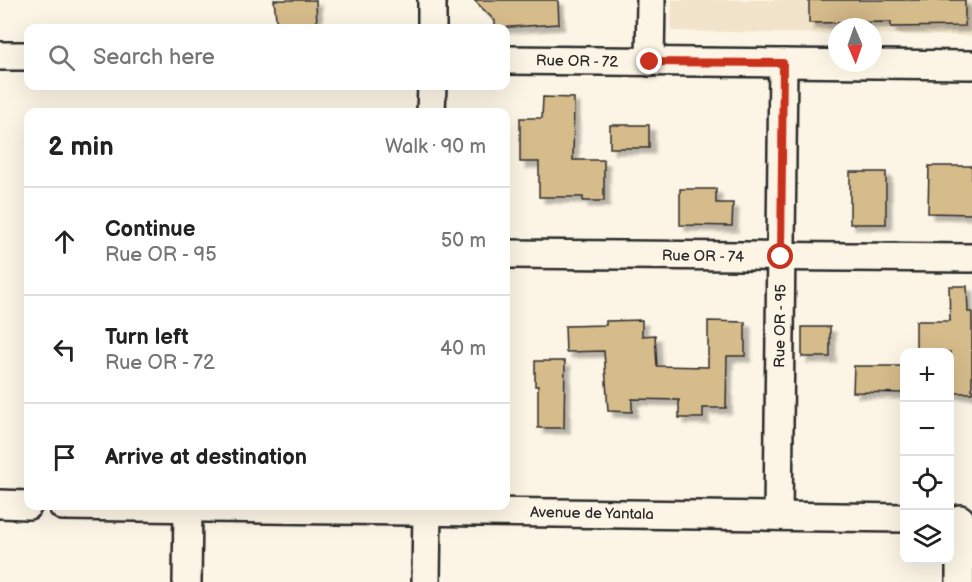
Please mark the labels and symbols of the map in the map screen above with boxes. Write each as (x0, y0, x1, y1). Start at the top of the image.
north arrow (828, 18, 882, 72)
route end (636, 48, 662, 74)
street label: Rue OR - 72 (536, 51, 618, 72)
route start (767, 243, 793, 269)
street label: Rue OR - 74 (662, 246, 744, 267)
street label: Rue OR - 95 (770, 284, 791, 368)
street label: Avenue de Yantala (530, 503, 654, 524)

